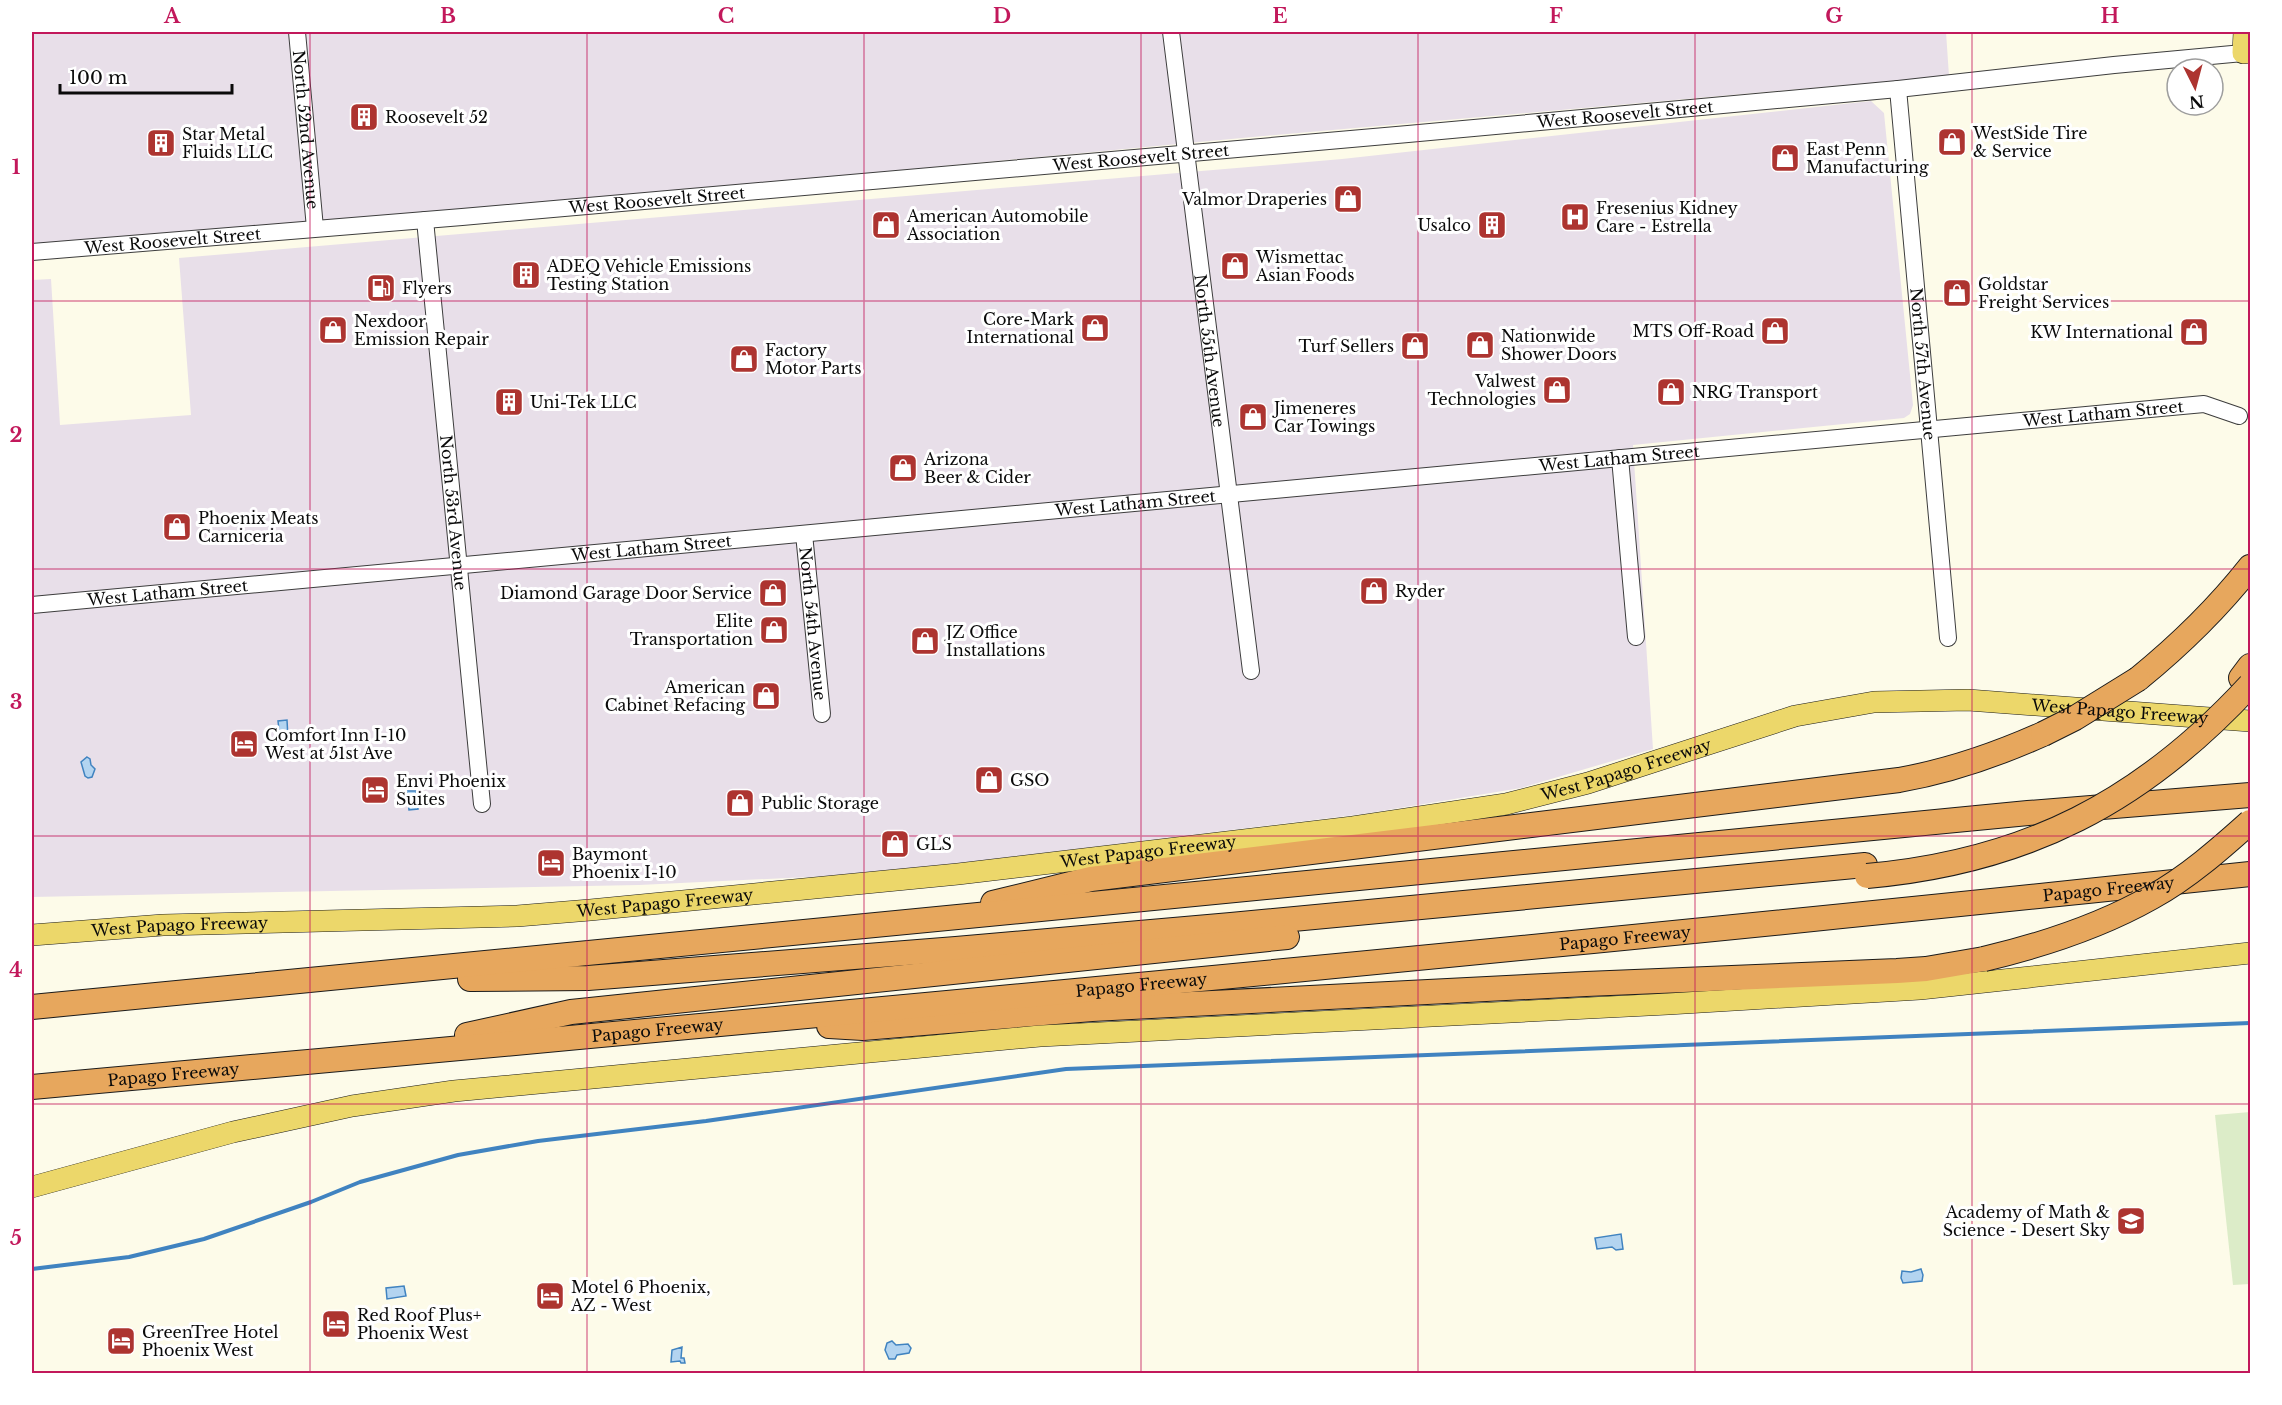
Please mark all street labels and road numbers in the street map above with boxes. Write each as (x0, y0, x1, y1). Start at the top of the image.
street label: North 52nd Avenue (289, 49, 323, 210)
street label: West Roosevelt Street (1535, 96, 1714, 132)
street label: West Roosevelt Street (1051, 140, 1230, 175)
street label: West Roosevelt Street (567, 182, 746, 218)
street label: West Roosevelt Street (83, 223, 262, 258)
street label: North 55th Avenue (1190, 273, 1229, 428)
street label: North 57th Avenue (1906, 287, 1940, 441)
street label: West Latham Street (2021, 396, 2184, 431)
street label: North 53rd Avenue (436, 434, 471, 591)
street label: West Latham Street (1537, 441, 1700, 476)
street label: West Latham Street (1053, 486, 1216, 520)
street label: West Latham Street (569, 530, 732, 565)
street label: North 54th Avenue (795, 546, 831, 701)
street label: West Latham Street (85, 575, 249, 610)
street label: West Papago Freeway (2030, 695, 2210, 728)
street label: West Papago Freeway (1538, 734, 1714, 805)
street label: West Papago Freeway (1058, 831, 1238, 872)
street label: Papago Freeway (2042, 872, 2176, 906)
street label: West Papago Freeway (575, 884, 755, 921)
street label: West Papago Freeway (89, 912, 269, 941)
street label: Papago Freeway (1558, 921, 1693, 954)
street label: Papago Freeway (1074, 968, 1209, 1001)
street label: Papago Freeway (591, 1014, 725, 1046)
street label: Papago Freeway (107, 1058, 241, 1090)

